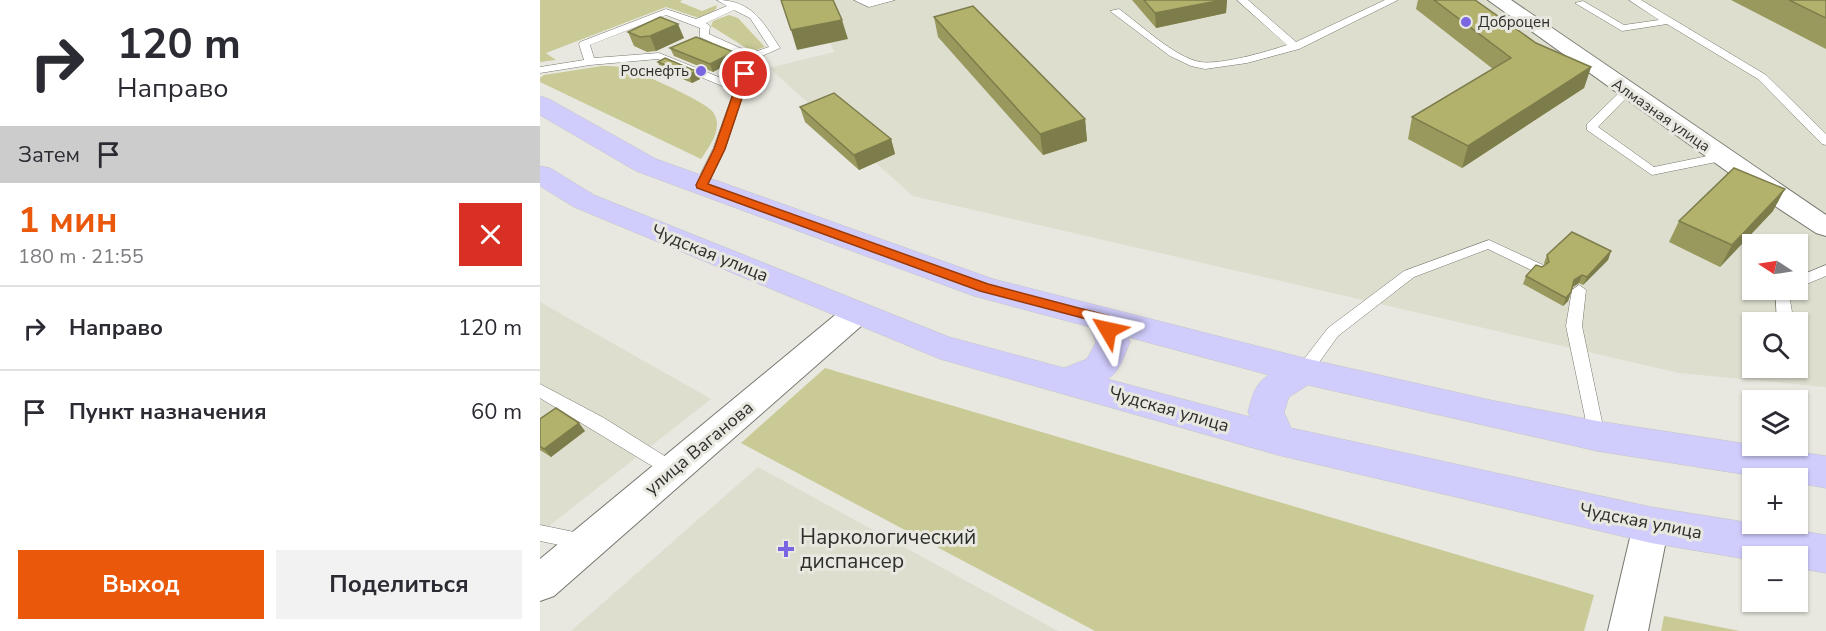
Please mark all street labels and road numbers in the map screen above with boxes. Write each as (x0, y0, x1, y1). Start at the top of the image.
street label: Алмазная улица (1608, 74, 1714, 156)
street label: Чудская улица (648, 219, 772, 287)
street label: Чудская улица (1106, 380, 1232, 438)
street label: улица Ваганова (640, 396, 758, 500)
street label: Чудская улица (1578, 497, 1704, 545)

